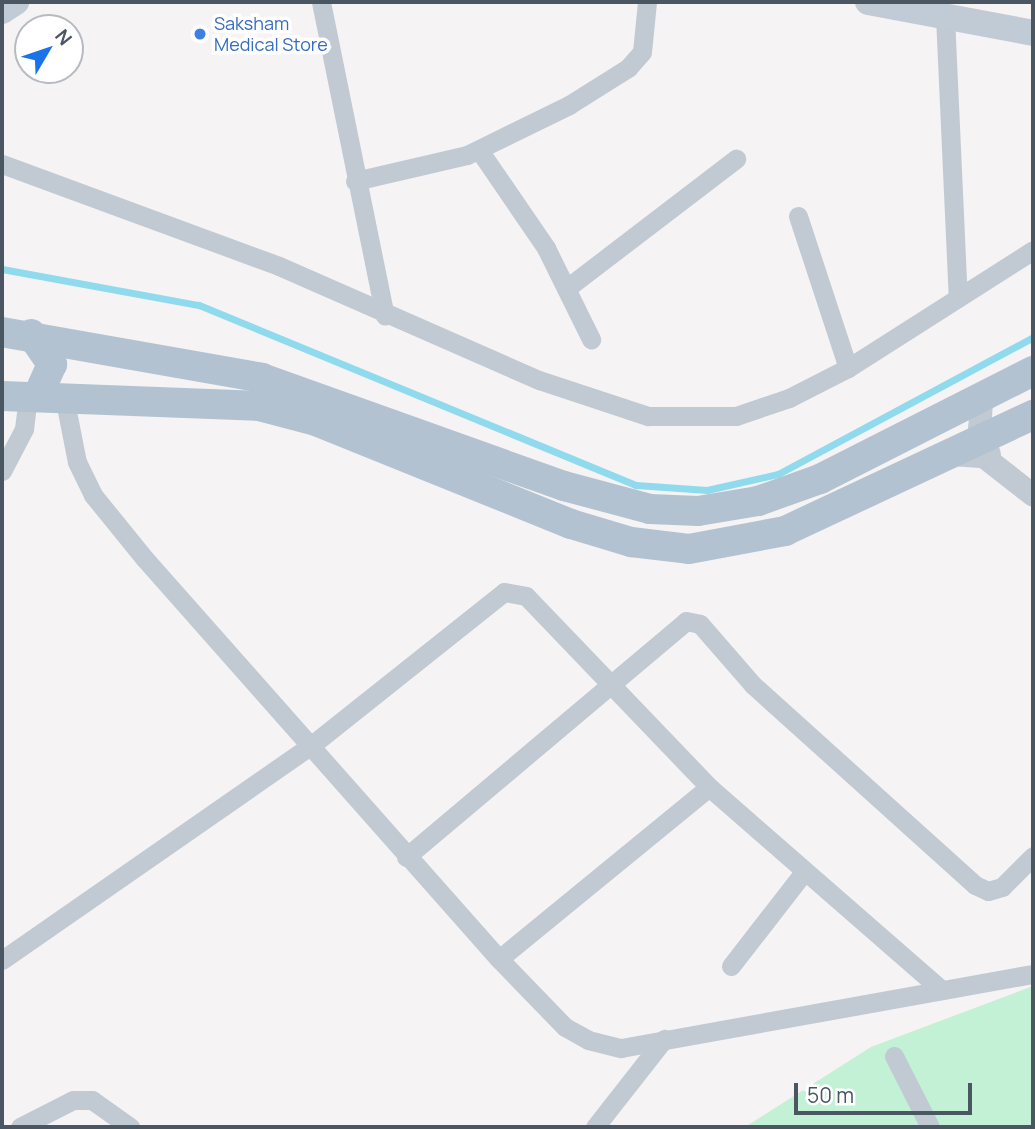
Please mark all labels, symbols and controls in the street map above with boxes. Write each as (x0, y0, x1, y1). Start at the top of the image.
place label: Saksham Medical Store (214, 13, 328, 56)
north arrow (14, 14, 84, 84)
text: N (49, 24, 78, 51)
marker: Saksham Medical Store (192, 26, 208, 42)
scale bar (797, 1070, 976, 1114)
text: 50 m (807, 1081, 854, 1109)

